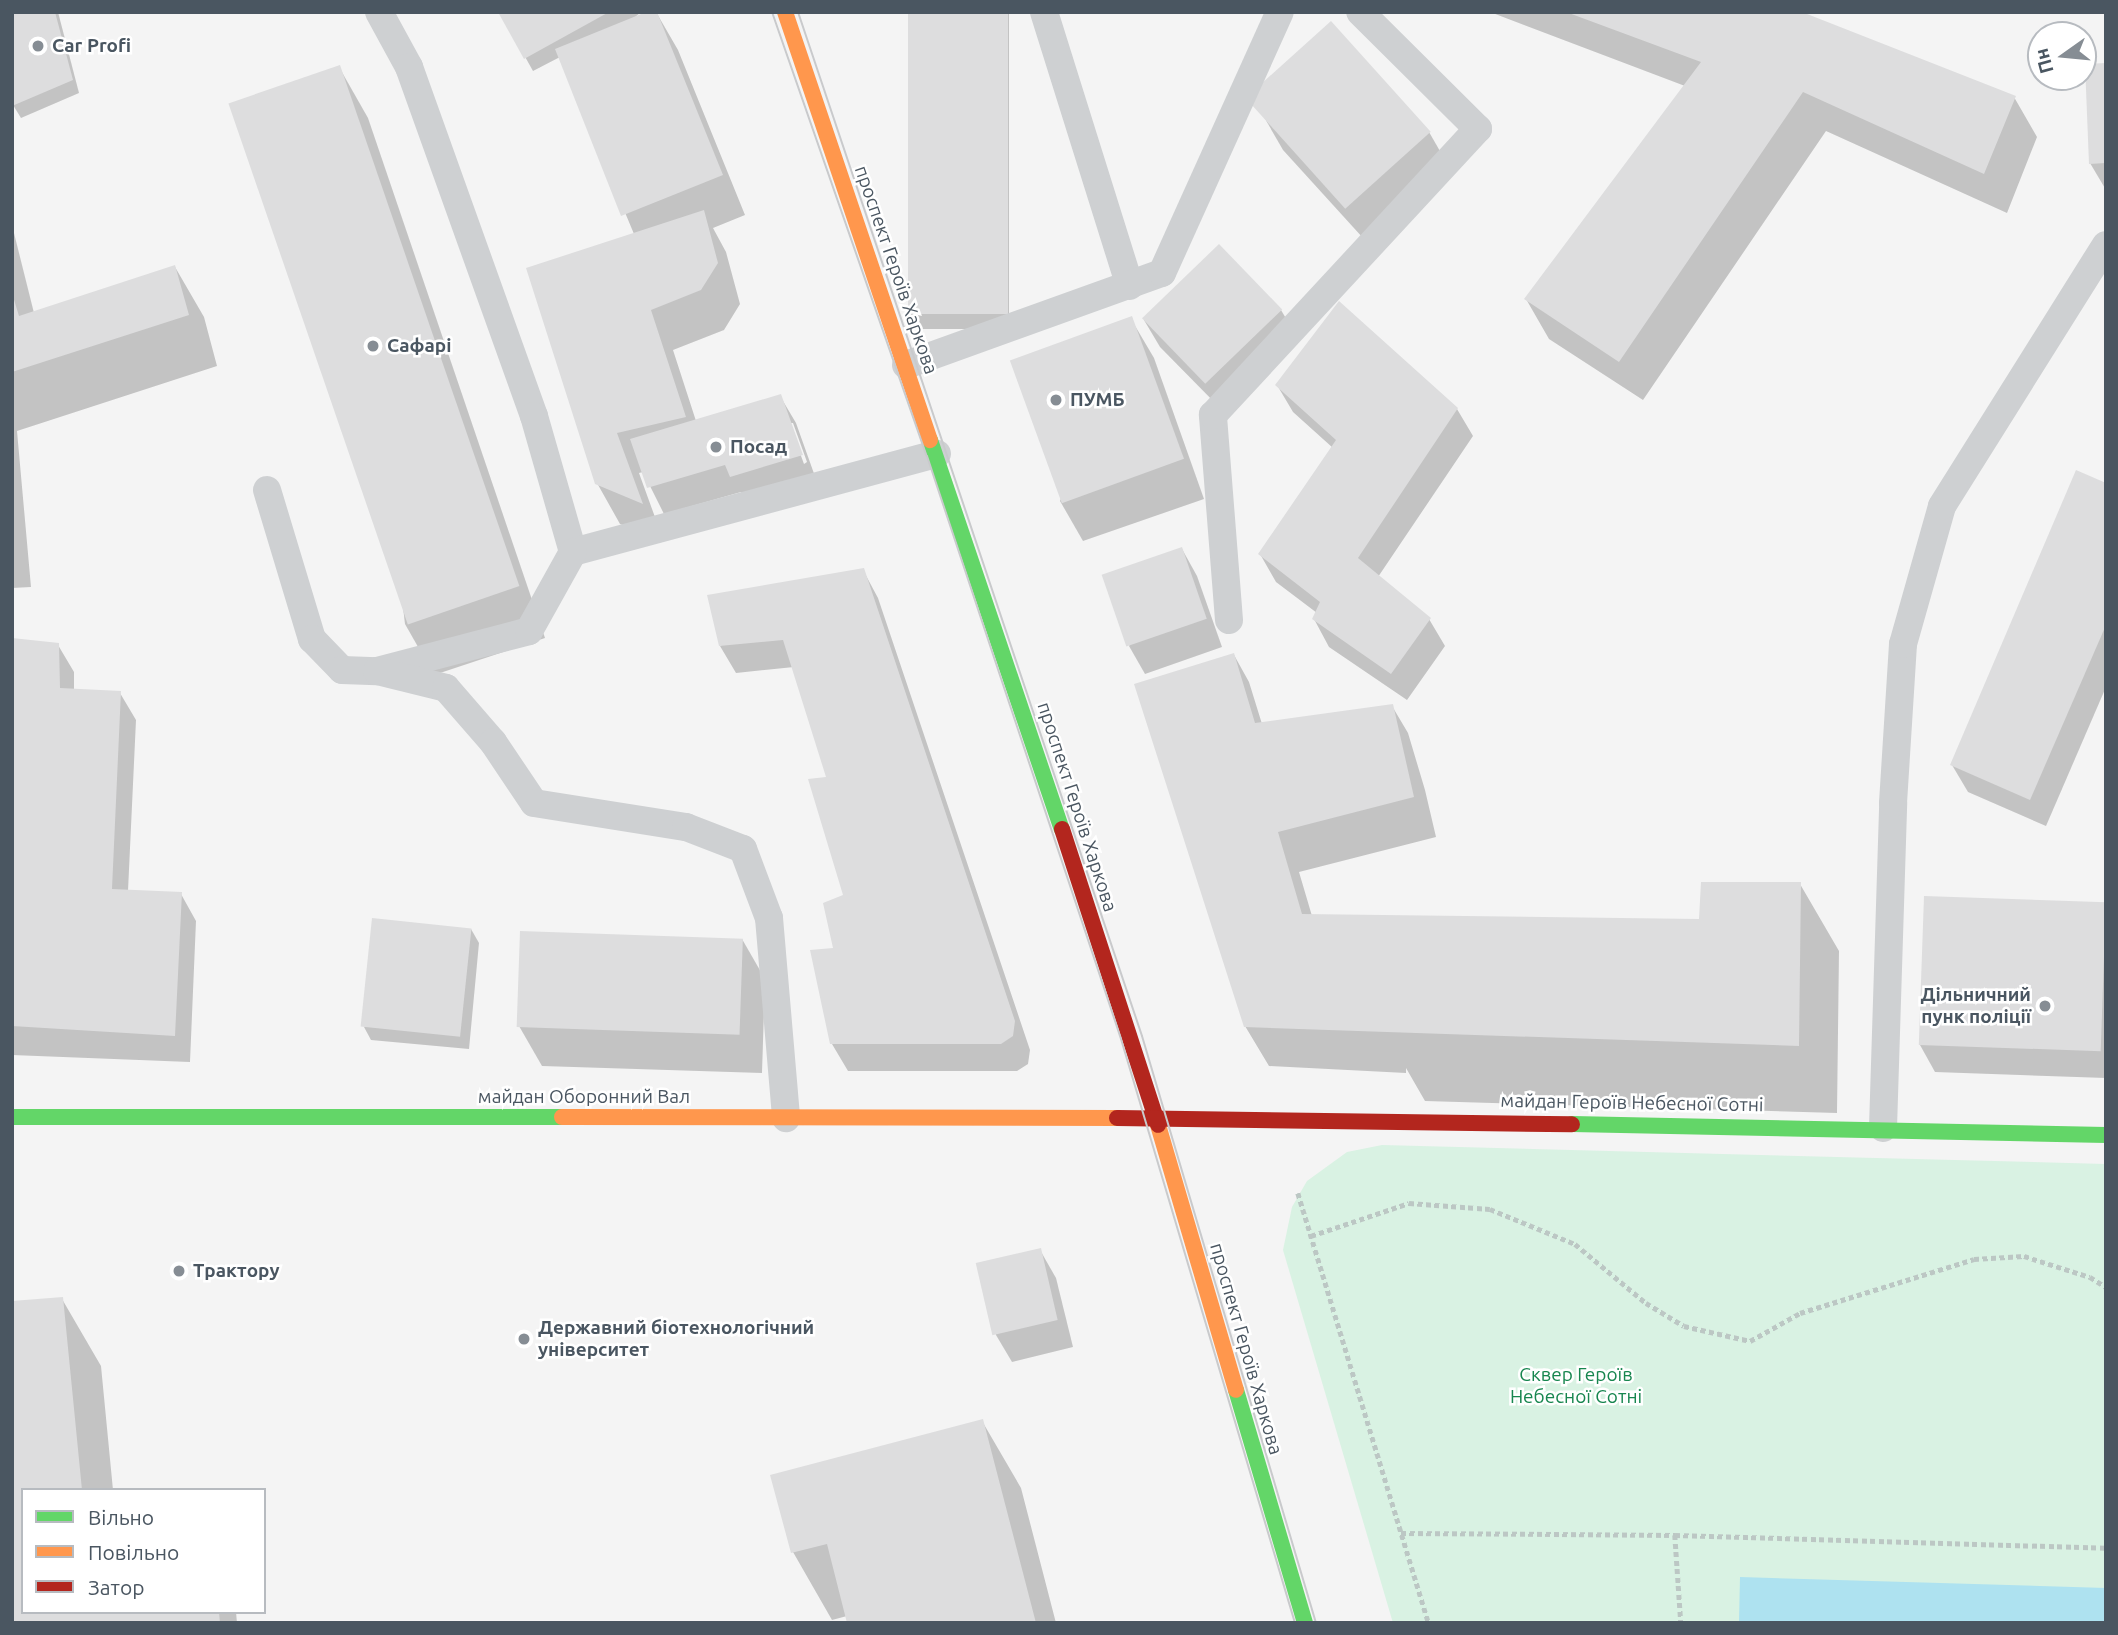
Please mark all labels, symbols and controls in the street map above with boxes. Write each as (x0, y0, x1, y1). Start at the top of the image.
north arrow (2027, 21, 2097, 91)
place label: Car Profi (52, 35, 131, 57)
marker: Car Profi (30, 38, 46, 54)
text: Пн (2030, 46, 2057, 76)
street label: проспект Героїв Харкова (850, 163, 942, 377)
place label: Сафарі (387, 335, 452, 357)
marker: Сафарі (365, 338, 381, 354)
place label: ПУМБ (1070, 389, 1125, 411)
marker: ПУМБ (1048, 392, 1064, 408)
place label: Посад (730, 436, 787, 458)
marker: Посад (708, 439, 724, 455)
street label: проспект Героїв Харкова (1032, 699, 1122, 915)
place label: Дільничний пунк поліції (1921, 984, 2031, 1028)
marker: Дільничний пунк поліції (2037, 998, 2053, 1014)
street label: майдан Оборонний Вал (478, 1086, 690, 1108)
street label: майдан Героїв Небесної Сотні (1500, 1089, 1764, 1117)
street label: проспект Героїв Харкова (1205, 1241, 1287, 1457)
place label: Трактору (193, 1260, 280, 1282)
marker: Трактору (171, 1263, 187, 1279)
place label: Державний біотехнологічний університет (538, 1317, 814, 1361)
marker: Державний біотехнологічний університет (516, 1331, 532, 1347)
park label: Сквер Героїв Небесної Сотні (1510, 1364, 1642, 1408)
legend (21, 1488, 266, 1614)
text: Вільно (88, 1505, 154, 1529)
text: Повільно (88, 1540, 179, 1564)
text: Затор (88, 1575, 144, 1599)

